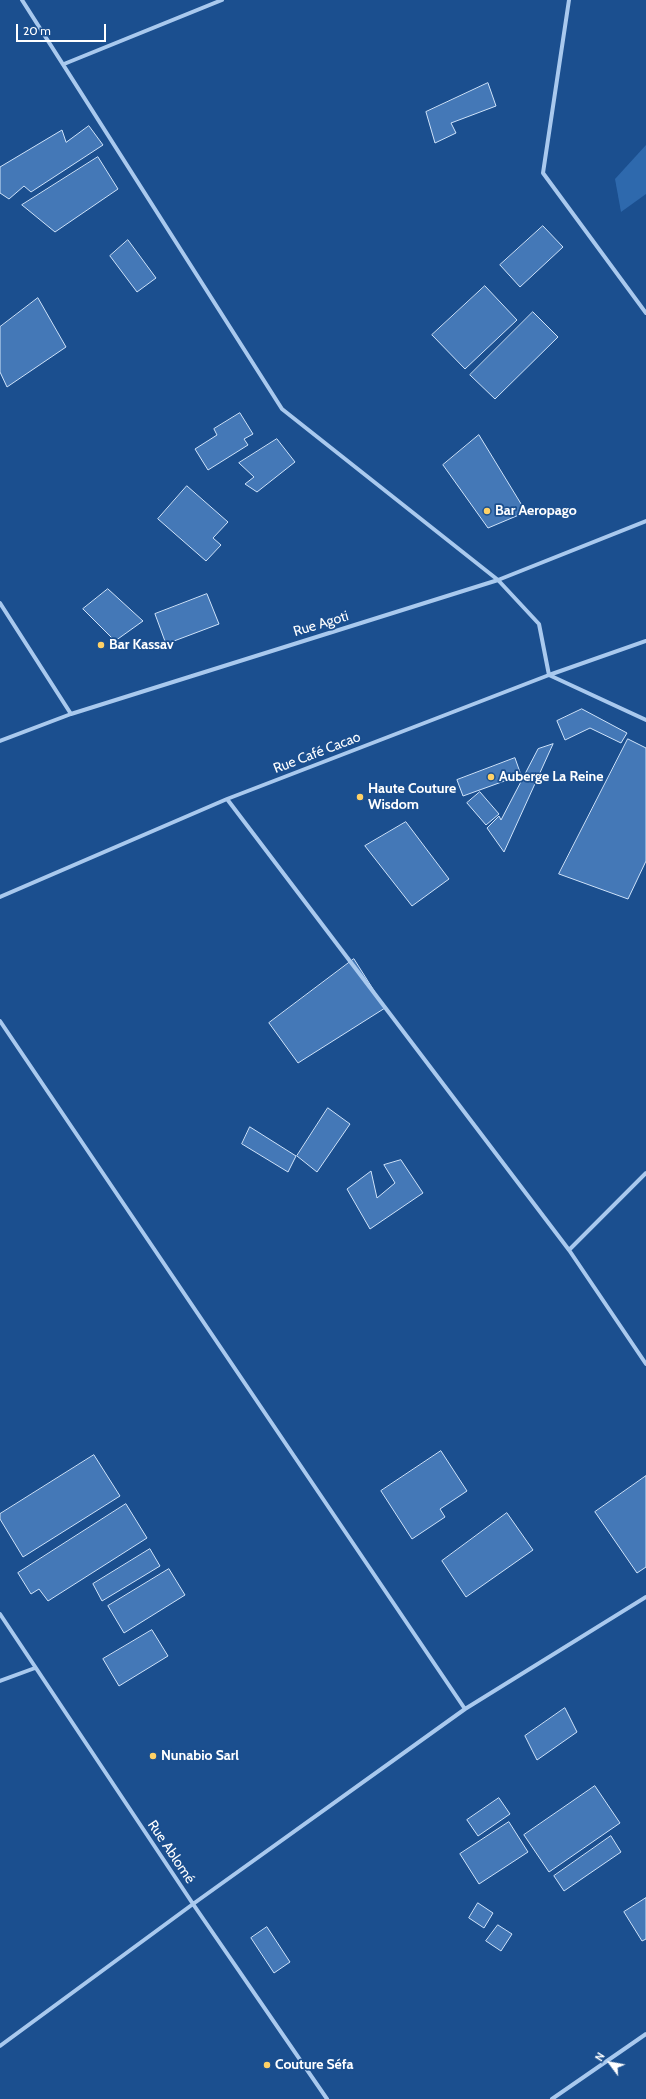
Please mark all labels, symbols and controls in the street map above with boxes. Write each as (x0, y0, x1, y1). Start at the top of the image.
scale bar (18, 16, 108, 42)
text: 20 m (23, 23, 51, 38)
place label: Bar Aeropago (495, 503, 577, 519)
marker: Bar Aeropago (482, 506, 492, 516)
street label: Rue Agoti (291, 608, 351, 640)
place label: Bar Kassav (109, 637, 174, 653)
marker: Bar Kassav (96, 640, 106, 650)
street label: Rue Café Cacao (271, 729, 363, 777)
place label: Auberge La Reine (499, 769, 603, 785)
marker: Auberge La Reine (486, 772, 496, 782)
place label: Haute Couture Wisdom (368, 781, 456, 814)
marker: Haute Couture Wisdom (355, 792, 365, 802)
place label: Nunabio Sarl (161, 1748, 239, 1764)
marker: Nunabio Sarl (148, 1751, 158, 1761)
street label: Rue Ablomé (144, 1817, 198, 1887)
north arrow (590, 2043, 630, 2083)
text: N (592, 2050, 608, 2064)
place label: Couture Séfa (275, 2057, 353, 2073)
marker: Couture Séfa (262, 2060, 272, 2070)

